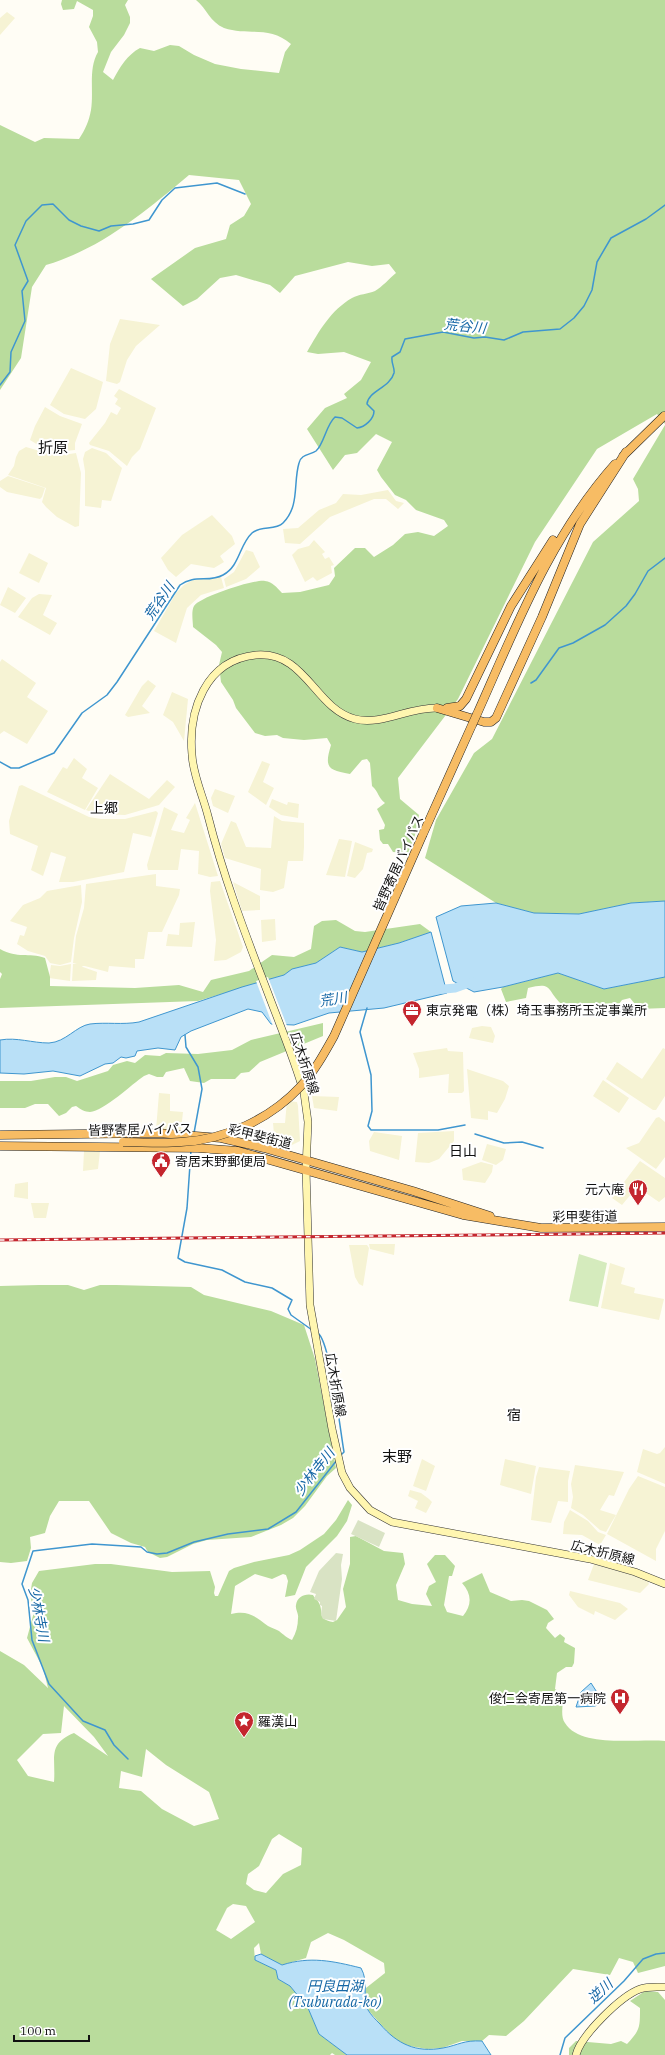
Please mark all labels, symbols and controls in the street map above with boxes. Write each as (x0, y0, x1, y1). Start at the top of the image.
water label: 荒谷川 (443, 315, 489, 337)
district label: 折原 (38, 438, 68, 457)
water label: 荒谷川 (140, 577, 179, 623)
district label: 上郷 (90, 799, 118, 817)
street label: 皆野寄居バイパス (370, 812, 427, 914)
water label: 荒川 (318, 988, 350, 1010)
office icon: 東京発電（株）埼玉事務所玉淀事業所 (401, 999, 423, 1027)
place label: 東京発電（株）埼玉事務所玉淀事業所 (426, 1002, 647, 1019)
street label: 広木折原線 (286, 1030, 323, 1097)
street label: 皆野寄居バイパス (88, 1120, 192, 1139)
street label: 彩甲斐街道 (226, 1120, 293, 1153)
district label: 日山 (449, 1142, 477, 1160)
public building icon: 寄居末野郵便局 (150, 1150, 172, 1178)
place label: 寄居末野郵便局 (175, 1153, 266, 1170)
restaurant icon: 元六庵 (627, 1178, 649, 1206)
place label: 元六庵 (585, 1181, 624, 1198)
street label: 彩甲斐街道 (552, 1207, 618, 1226)
street label: 広木折原線 (321, 1352, 350, 1419)
district label: 宿 (507, 1406, 521, 1424)
water label: 少林寺川 (290, 1443, 340, 1500)
district label: 末野 (382, 1447, 412, 1466)
street label: 広木折原線 (569, 1536, 636, 1569)
water label: 少林寺川 (25, 1585, 54, 1645)
hospital icon: 俊仁会寄居第一病院 (609, 1687, 631, 1715)
place label: 俊仁会寄居第一病院 (489, 1690, 606, 1707)
place icon: 羅漢山 (233, 1710, 255, 1738)
place label: 羅漢山 (258, 1713, 297, 1730)
water label: 逆川 (584, 1974, 618, 2007)
water label: 円良田湖 (Tsuburada-ko) (289, 1977, 381, 2011)
scale bar (14, 2017, 89, 2043)
text: 100 m (20, 2023, 56, 2038)

